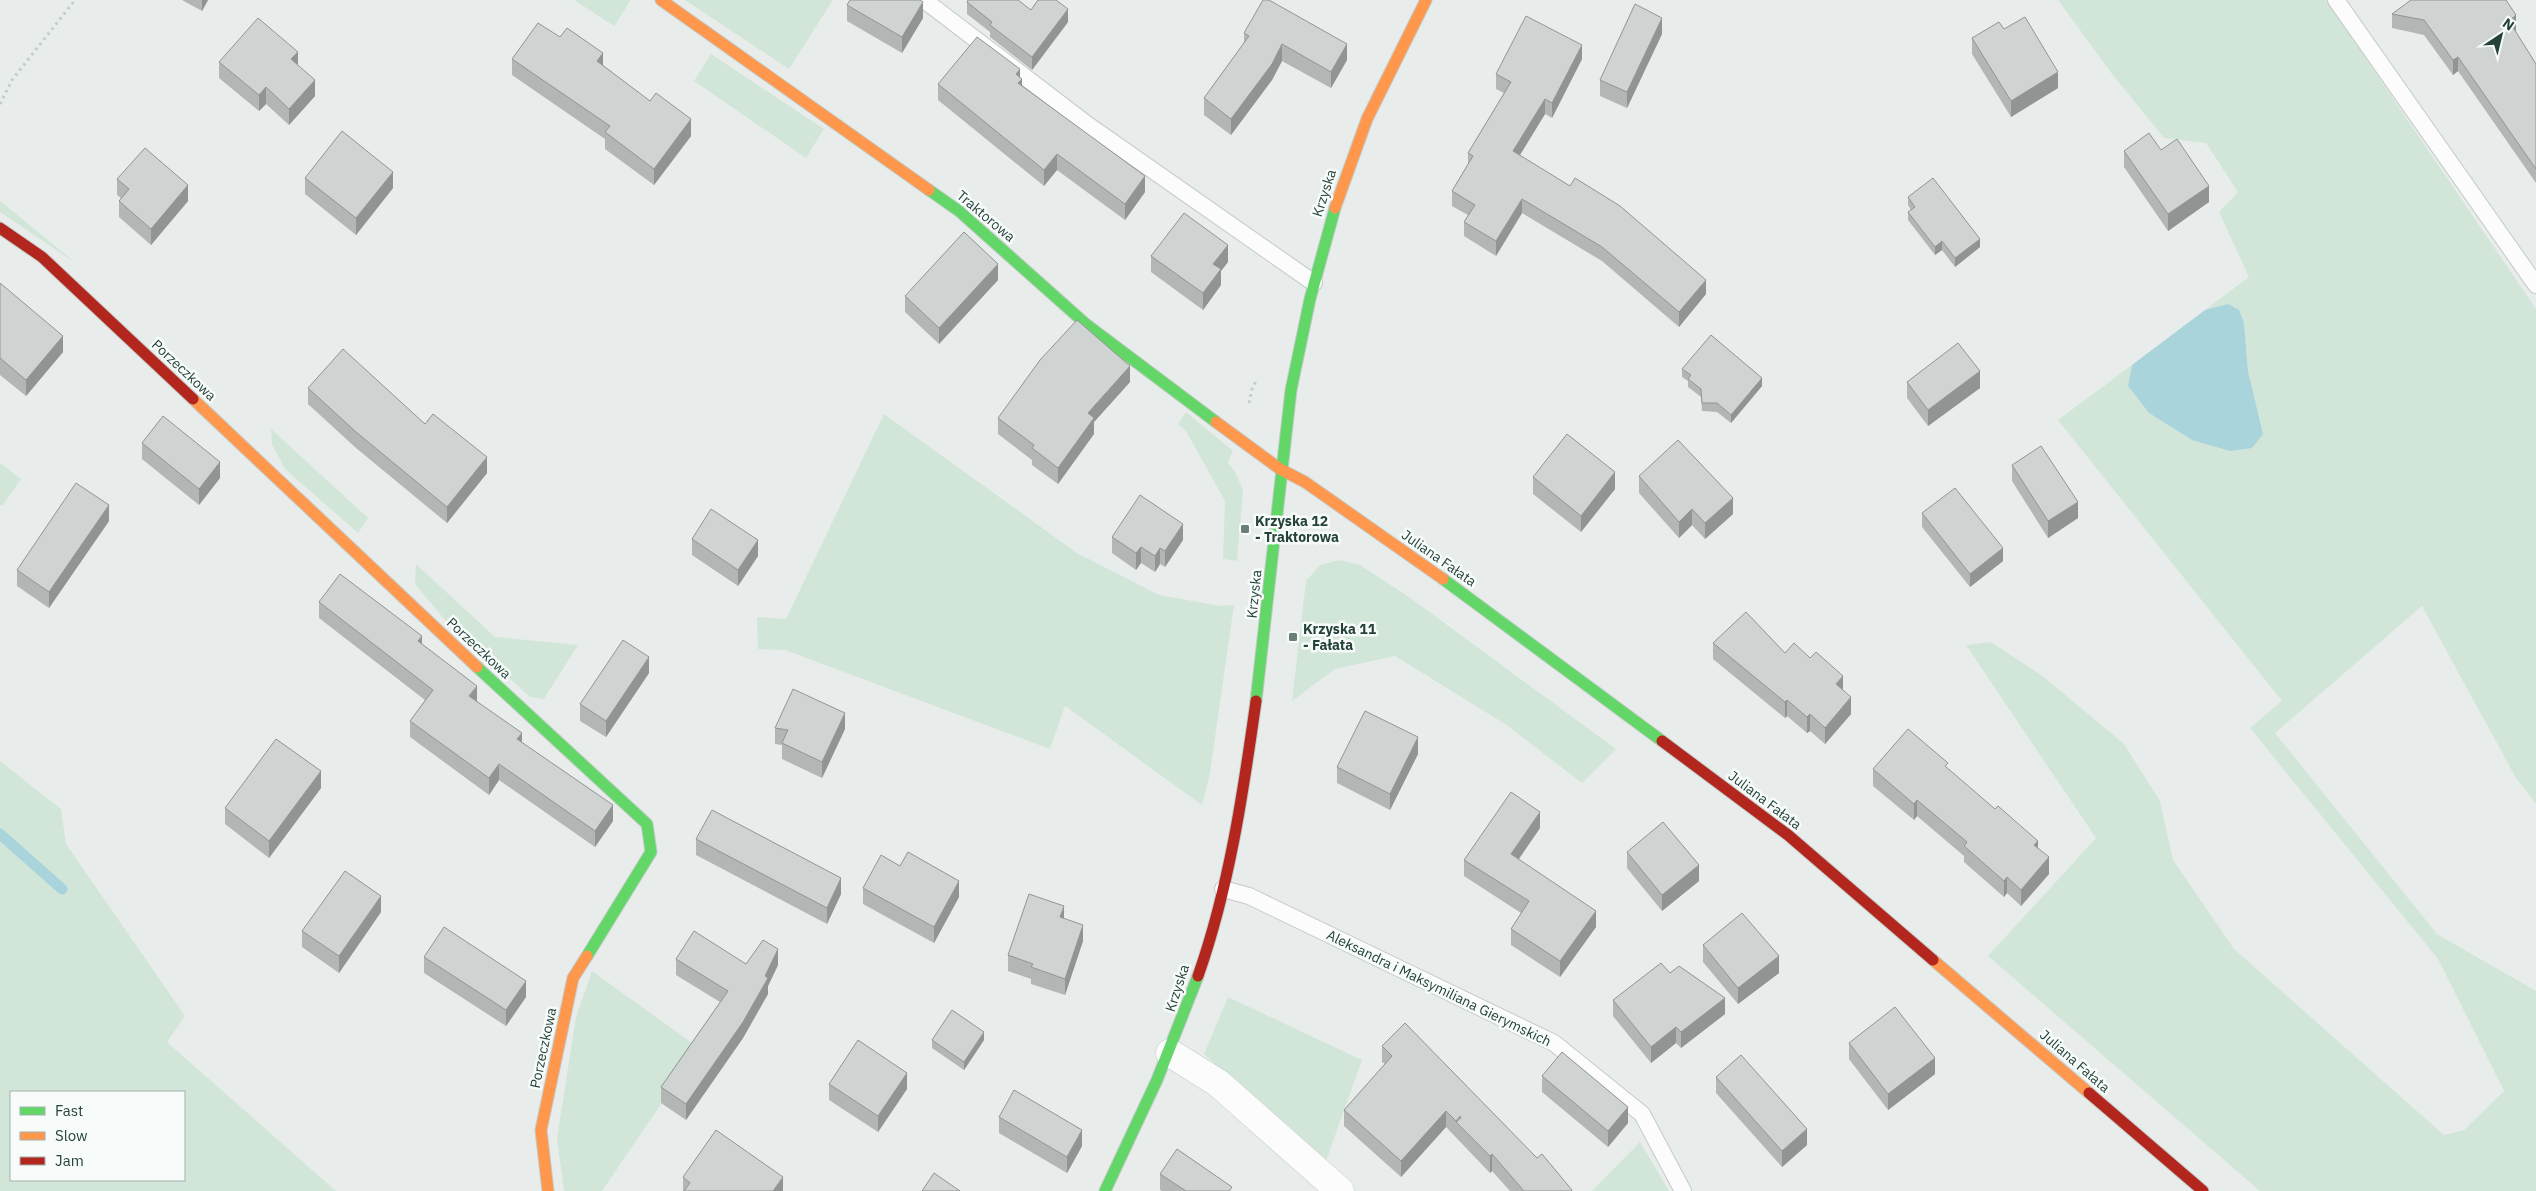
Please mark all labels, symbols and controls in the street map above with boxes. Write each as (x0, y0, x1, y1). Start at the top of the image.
north arrow (2476, 10, 2526, 60)
text: N (2499, 14, 2518, 35)
street label: Krzyska (1308, 166, 1340, 219)
street label: Traktorowa (953, 186, 1019, 246)
street label: Porzeczkowa (148, 336, 220, 405)
place label: Krzyska 12 - Traktorowa (1255, 512, 1339, 546)
marker: Krzyska 12 - Traktorowa (1239, 523, 1251, 535)
street label: Juliana Fałata (1398, 526, 1480, 591)
street label: Krzyska (1242, 568, 1266, 619)
street label: Porzeczkowa (443, 614, 515, 683)
place label: Krzyska 11 - Fałata (1303, 620, 1377, 654)
marker: Krzyska 11 - Fałata (1287, 631, 1299, 643)
street label: Juliana Fałata (1725, 767, 1806, 834)
street label: Aleksandra i Maksymiliana Gierymskich (1324, 926, 1554, 1050)
street label: Krzyska (1161, 961, 1193, 1014)
street label: Porzeczkowa (526, 1006, 560, 1090)
street label: Juliana Fałata (2036, 1026, 2114, 1097)
legend (10, 1091, 185, 1181)
text: Fast (55, 1101, 83, 1120)
text: Slow (55, 1126, 88, 1145)
text: Jam (55, 1151, 84, 1170)

